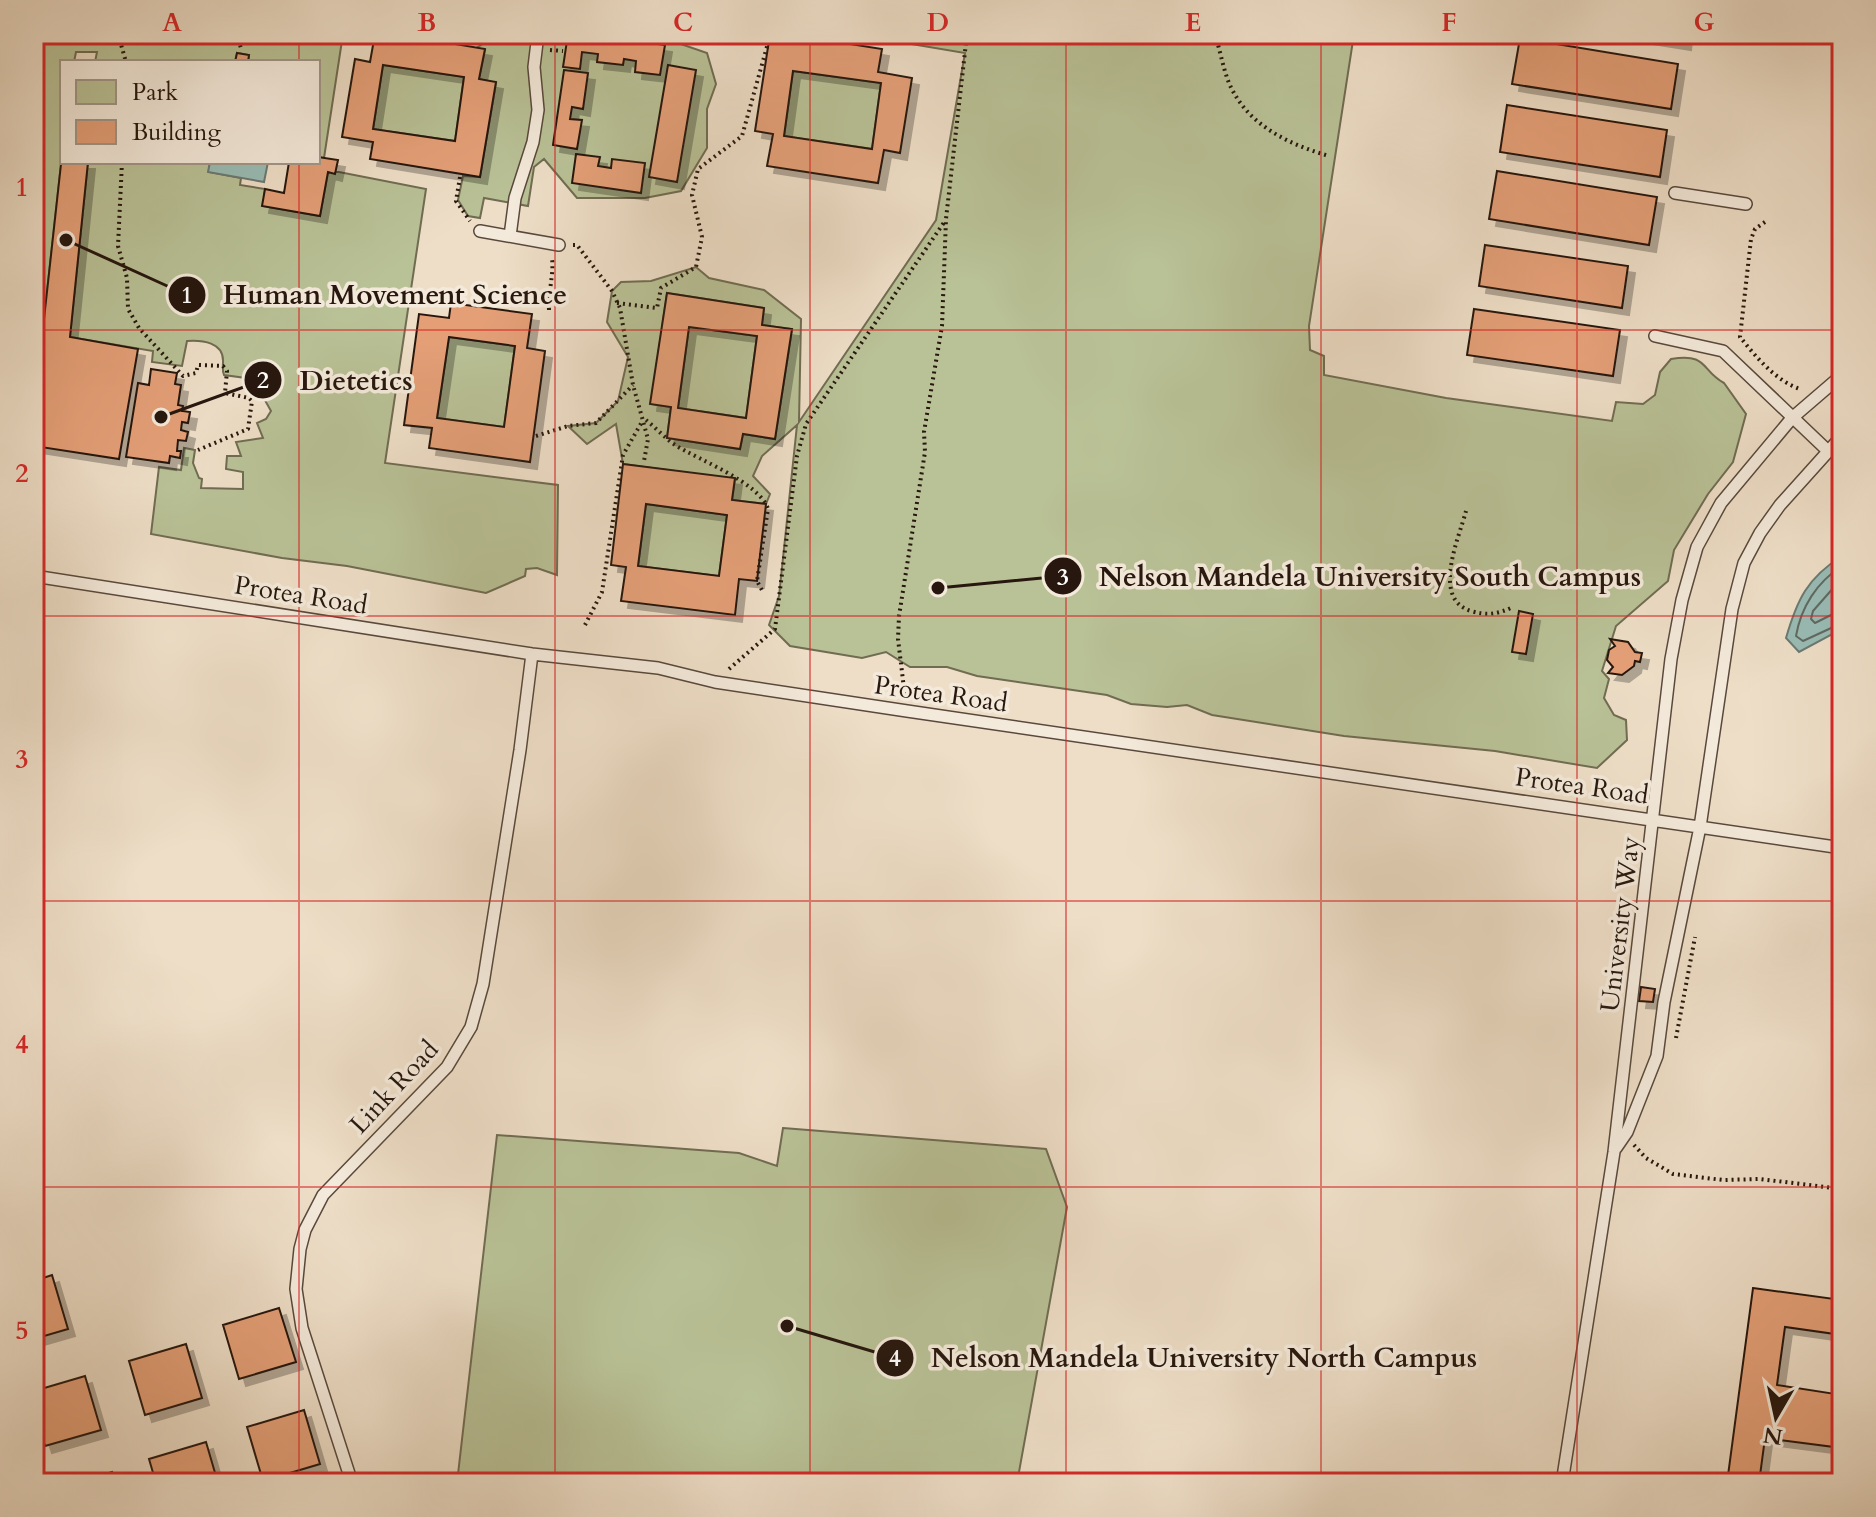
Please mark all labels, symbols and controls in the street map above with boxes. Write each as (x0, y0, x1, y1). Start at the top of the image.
text: A (162, 5, 182, 40)
text: B (418, 5, 436, 40)
text: C (673, 5, 693, 40)
text: D (927, 5, 949, 40)
text: E (1185, 5, 1201, 40)
text: F (1441, 5, 1457, 40)
text: G (1693, 5, 1715, 40)
legend (60, 60, 320, 164)
text: Park (132, 76, 178, 109)
text: Building (132, 116, 222, 149)
text: 1 (15, 170, 29, 205)
callout: Human Movement Science (167, 269, 583, 321)
text: Human Movement Science (223, 276, 567, 314)
text: 1 (181, 279, 193, 312)
callout: Dietetics (243, 354, 428, 406)
text: Dietetics (299, 362, 413, 400)
text: 2 (257, 364, 269, 397)
text: 2 (15, 456, 29, 491)
callout: Nelson Mandela University South Campus (1043, 550, 1658, 602)
text: Nelson Mandela University South Campus (1099, 558, 1641, 596)
text: 3 (1057, 561, 1069, 594)
street label: Protea Road (232, 567, 370, 623)
street label: Protea Road (872, 667, 1010, 721)
text: 3 (15, 742, 29, 777)
street label: Protea Road (1513, 759, 1651, 813)
street label: University Way (1592, 834, 1648, 1014)
text: 4 (15, 1027, 29, 1062)
street label: Link Road (342, 1033, 446, 1141)
text: 5 (15, 1313, 29, 1348)
callout: Nelson Mandela University North Campus (875, 1332, 1493, 1384)
text: Nelson Mandela University North Campus (931, 1339, 1477, 1377)
text: 4 (889, 1342, 901, 1375)
north arrow (1736, 1377, 1816, 1457)
text: N (1761, 1419, 1785, 1452)

